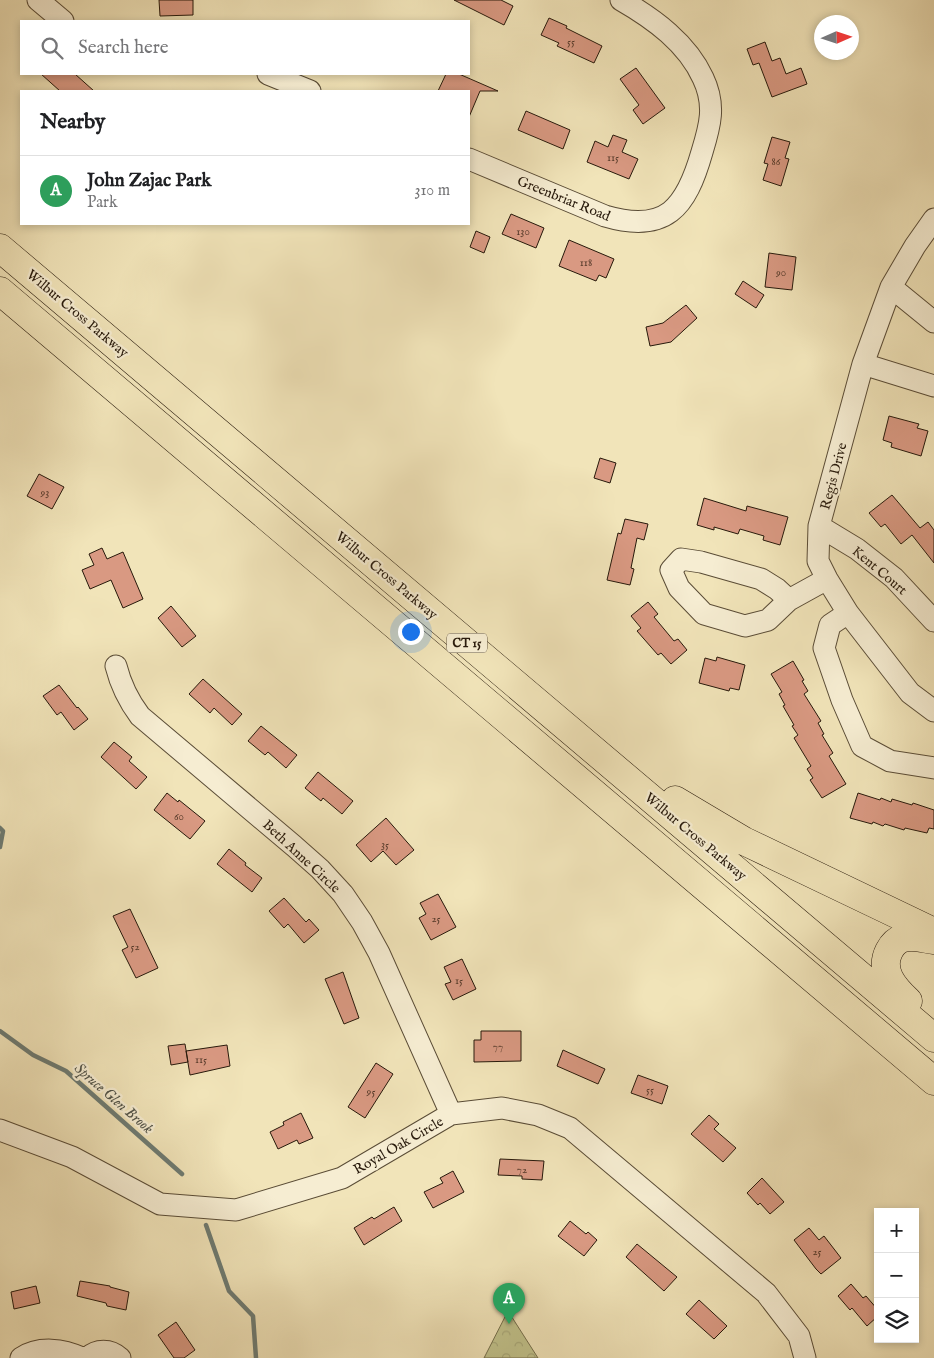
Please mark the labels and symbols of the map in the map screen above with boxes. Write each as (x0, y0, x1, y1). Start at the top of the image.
north arrow (814, 15, 859, 60)
house number: 55 (567, 35, 575, 49)
house number: 115 (607, 151, 619, 165)
house number: 86 (772, 155, 781, 169)
street label: Greenbriar Road (514, 172, 613, 226)
house number: 130 (516, 225, 530, 239)
house number: 118 (580, 256, 592, 270)
street label: Wilbur Cross Parkway (23, 266, 132, 362)
house number: 90 (775, 266, 786, 280)
street label: Regis Drive (816, 440, 852, 512)
house number: 93 (40, 486, 49, 500)
street label: Wilbur Cross Parkway (332, 528, 441, 624)
street label: Kent Court (848, 542, 911, 599)
your location (398, 619, 424, 645)
road number: CT 15 (447, 634, 487, 652)
street label: Wilbur Cross Parkway (641, 789, 750, 885)
house number: 60 (174, 810, 184, 824)
street label: Beth Anne Circle (259, 816, 344, 898)
house number: 35 (381, 838, 389, 852)
house number: 25 (431, 912, 441, 926)
house number: 52 (130, 940, 140, 954)
house number: 15 (455, 974, 463, 988)
house number: 77 (493, 1040, 503, 1054)
house number: 115 (195, 1053, 207, 1067)
water label: Spruce Glen Brook (70, 1059, 157, 1138)
house number: 55 (646, 1083, 654, 1097)
house number: 95 (366, 1085, 375, 1099)
street label: Royal Oak Circle (350, 1113, 447, 1179)
house number: 72 (517, 1163, 527, 1177)
house number: 25 (812, 1245, 822, 1259)
pin: A (493, 1283, 525, 1324)

